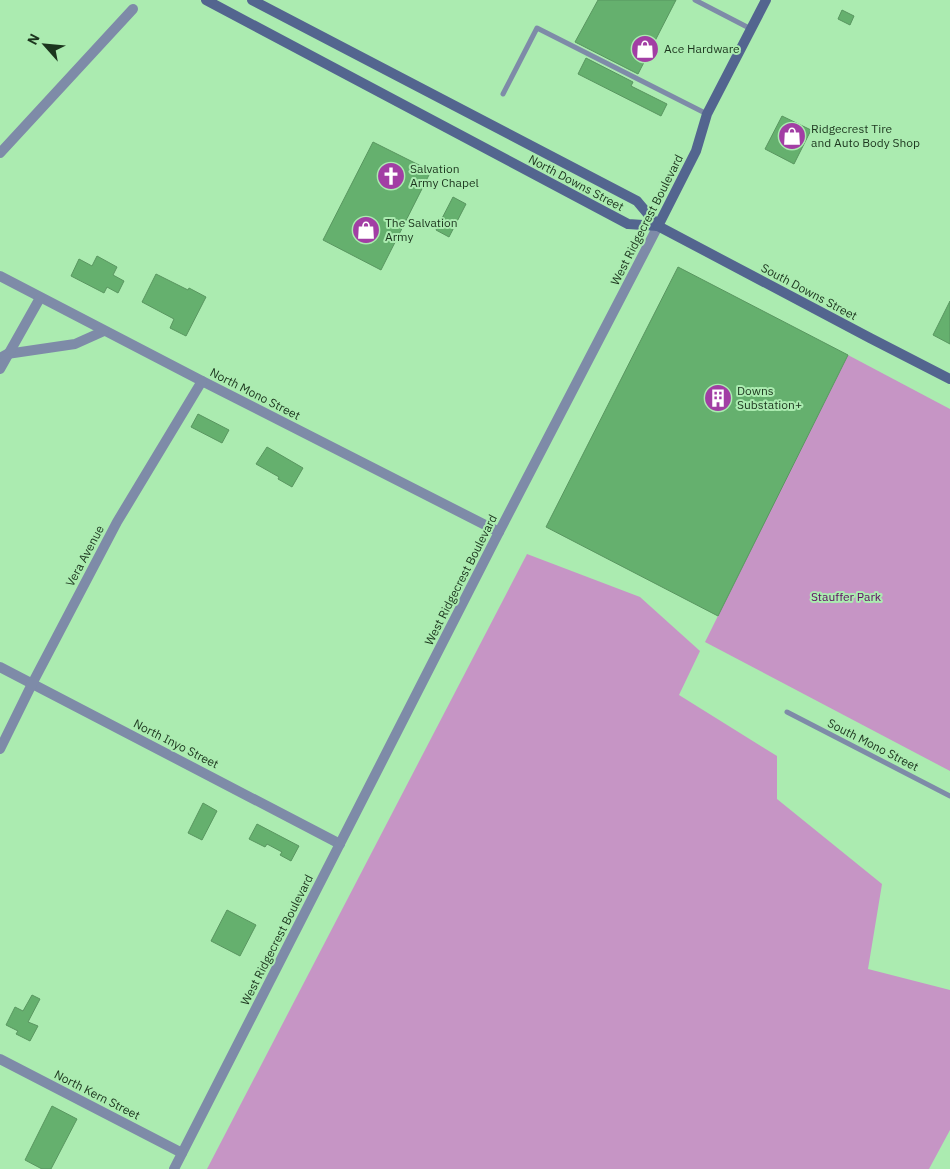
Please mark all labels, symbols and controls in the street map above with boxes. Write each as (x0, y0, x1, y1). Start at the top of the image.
north arrow (20, 20, 70, 70)
text: N (23, 30, 44, 48)
shop icon: Ace Hardware (630, 34, 660, 64)
place label: Ace Hardware (664, 41, 740, 56)
shop icon: Ridgecrest Tire and Auto Body Shop (777, 121, 807, 151)
place label: Ridgecrest Tire and Auto Body Shop (811, 121, 920, 150)
street label: North Downs Street (526, 151, 626, 214)
street label: West Ridgecrest Boulevard (607, 152, 686, 288)
church icon: Salvation Army Chapel (376, 161, 406, 191)
place label: Salvation Army Chapel (410, 161, 479, 190)
shop icon: The Salvation Army (351, 215, 381, 245)
place label: The Salvation Army (385, 215, 458, 244)
street label: South Downs Street (759, 260, 860, 323)
street label: North Mono Street (208, 364, 303, 423)
building icon: Downs Substation+ (703, 383, 733, 413)
place label: Downs Substation+ (737, 383, 802, 412)
street label: West Ridgecrest Boulevard (421, 512, 500, 648)
street label: Vera Avenue (62, 522, 107, 589)
park label: Stauffer Park (811, 589, 882, 604)
street label: South Mono Street (825, 715, 921, 774)
street label: North Inyo Street (131, 716, 221, 771)
street label: West Ridgecrest Boulevard (237, 872, 316, 1008)
street label: North Kern Street (52, 1066, 143, 1123)

